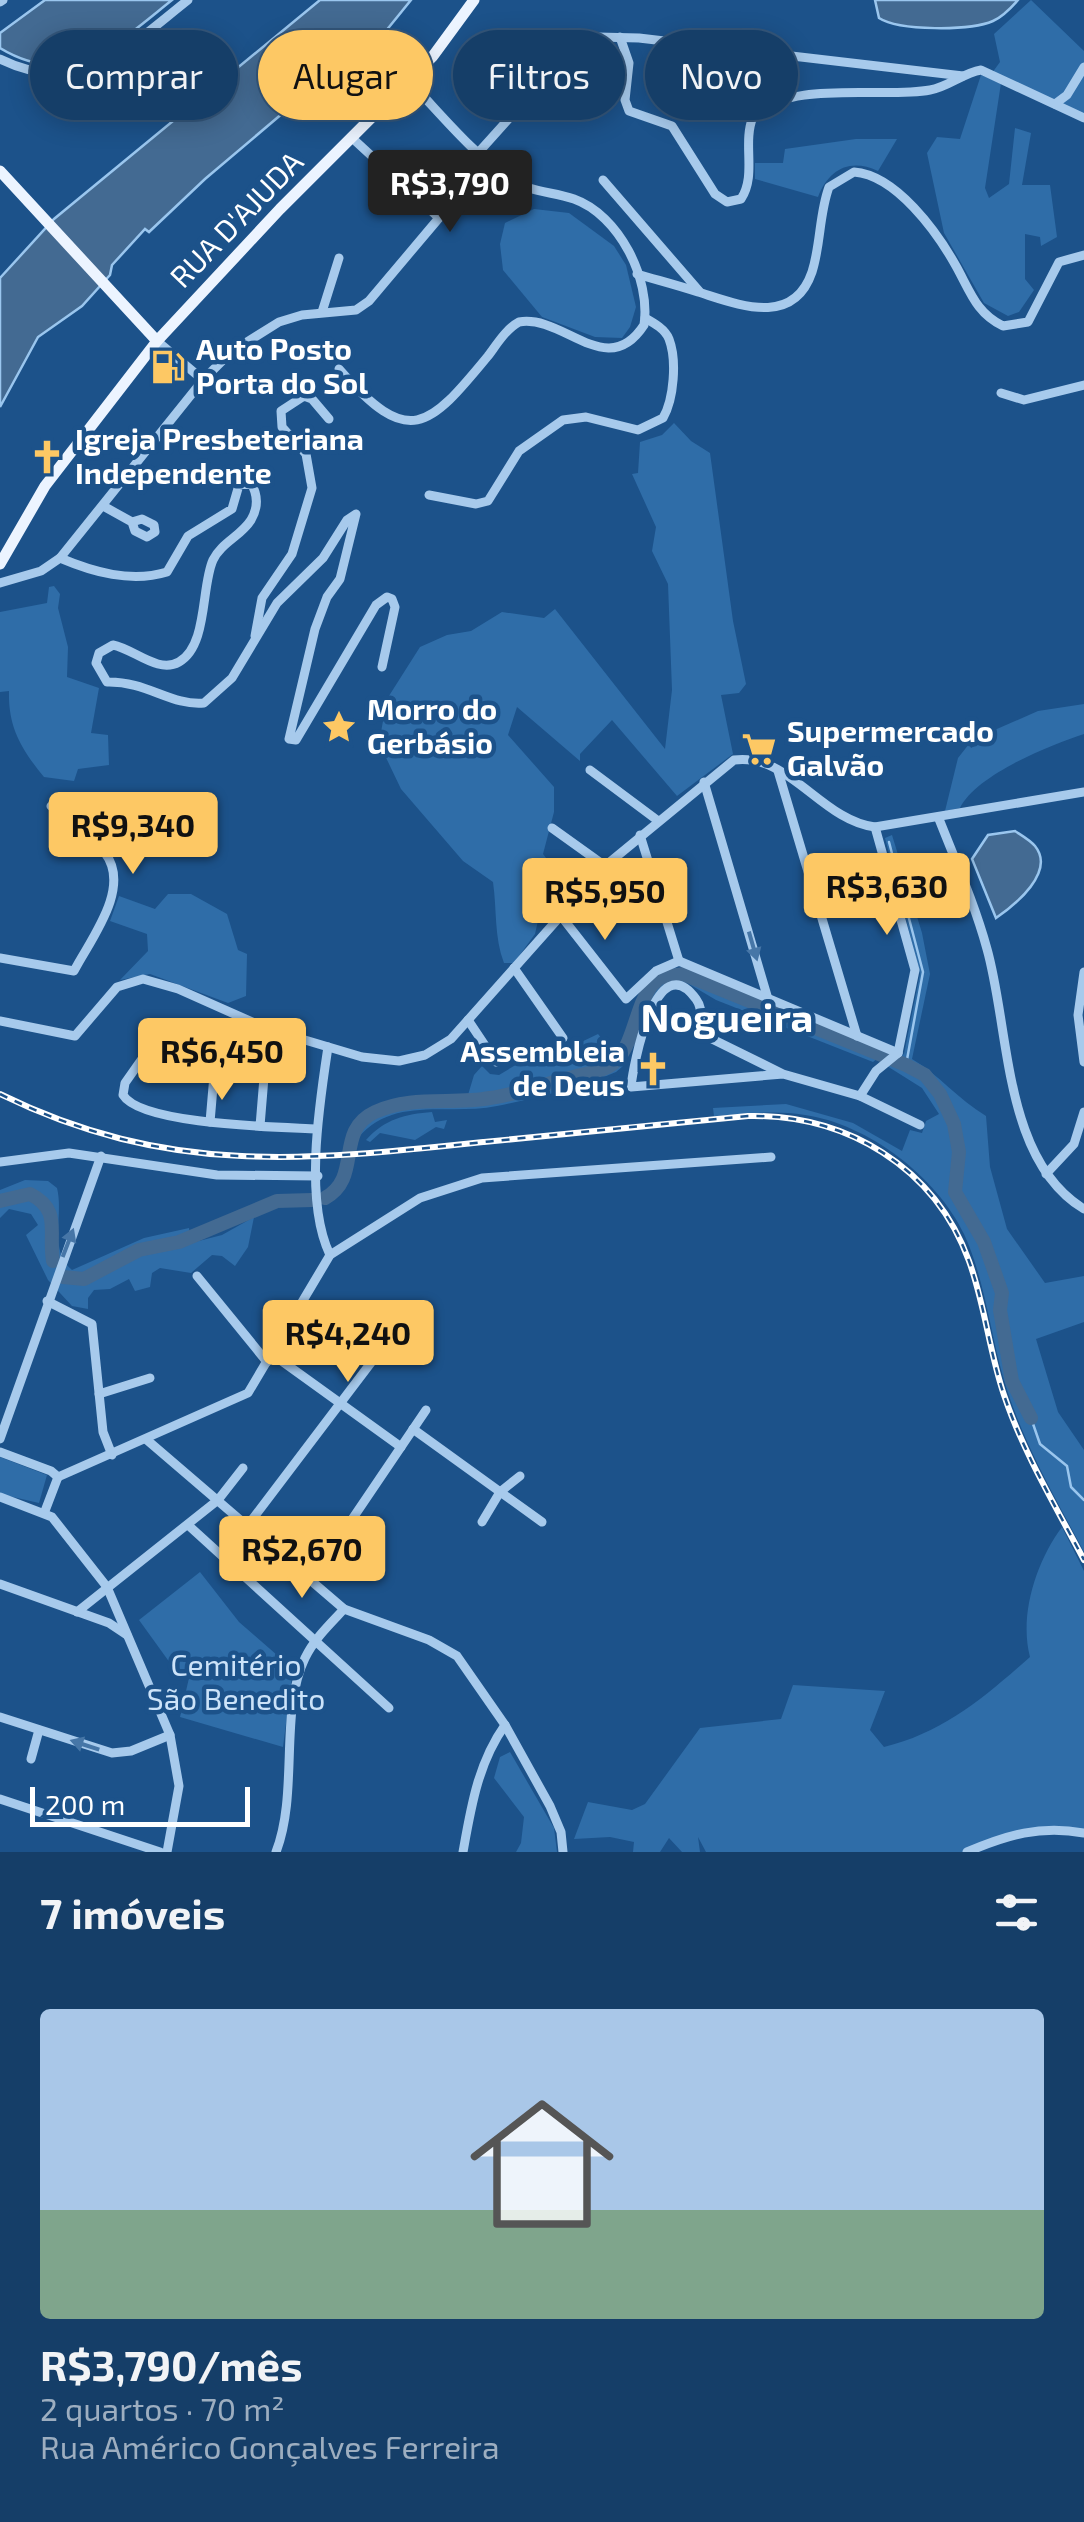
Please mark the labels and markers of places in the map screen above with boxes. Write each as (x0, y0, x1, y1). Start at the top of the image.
pin: R$3,790 (358, 150, 542, 235)
place label: Auto Posto Porta do Sol (196, 330, 368, 400)
fuel station icon: Auto Posto Porta do Sol (149, 348, 187, 386)
place label: Igreja Presbeteriana Independente (75, 420, 364, 490)
church icon: Igreja Presbeteriana Independente (28, 438, 66, 476)
place label: Morro do Gerbásio (367, 690, 497, 760)
place icon: Morro do Gerbásio (320, 708, 358, 746)
place label: Supermercado Galvão (787, 712, 994, 782)
supermarket icon: Supermercado Galvão (740, 730, 778, 768)
pin: R$9,340 (41, 792, 225, 877)
pin: R$3,630 (795, 853, 979, 938)
pin: R$5,950 (513, 858, 697, 943)
pin: R$6,450 (130, 1018, 314, 1103)
place label: Assembleia de Deus (460, 1032, 625, 1102)
church icon: Assembleia de Deus (634, 1050, 672, 1088)
pin: R$4,240 (256, 1300, 440, 1385)
pin: R$2,670 (210, 1516, 394, 1601)

